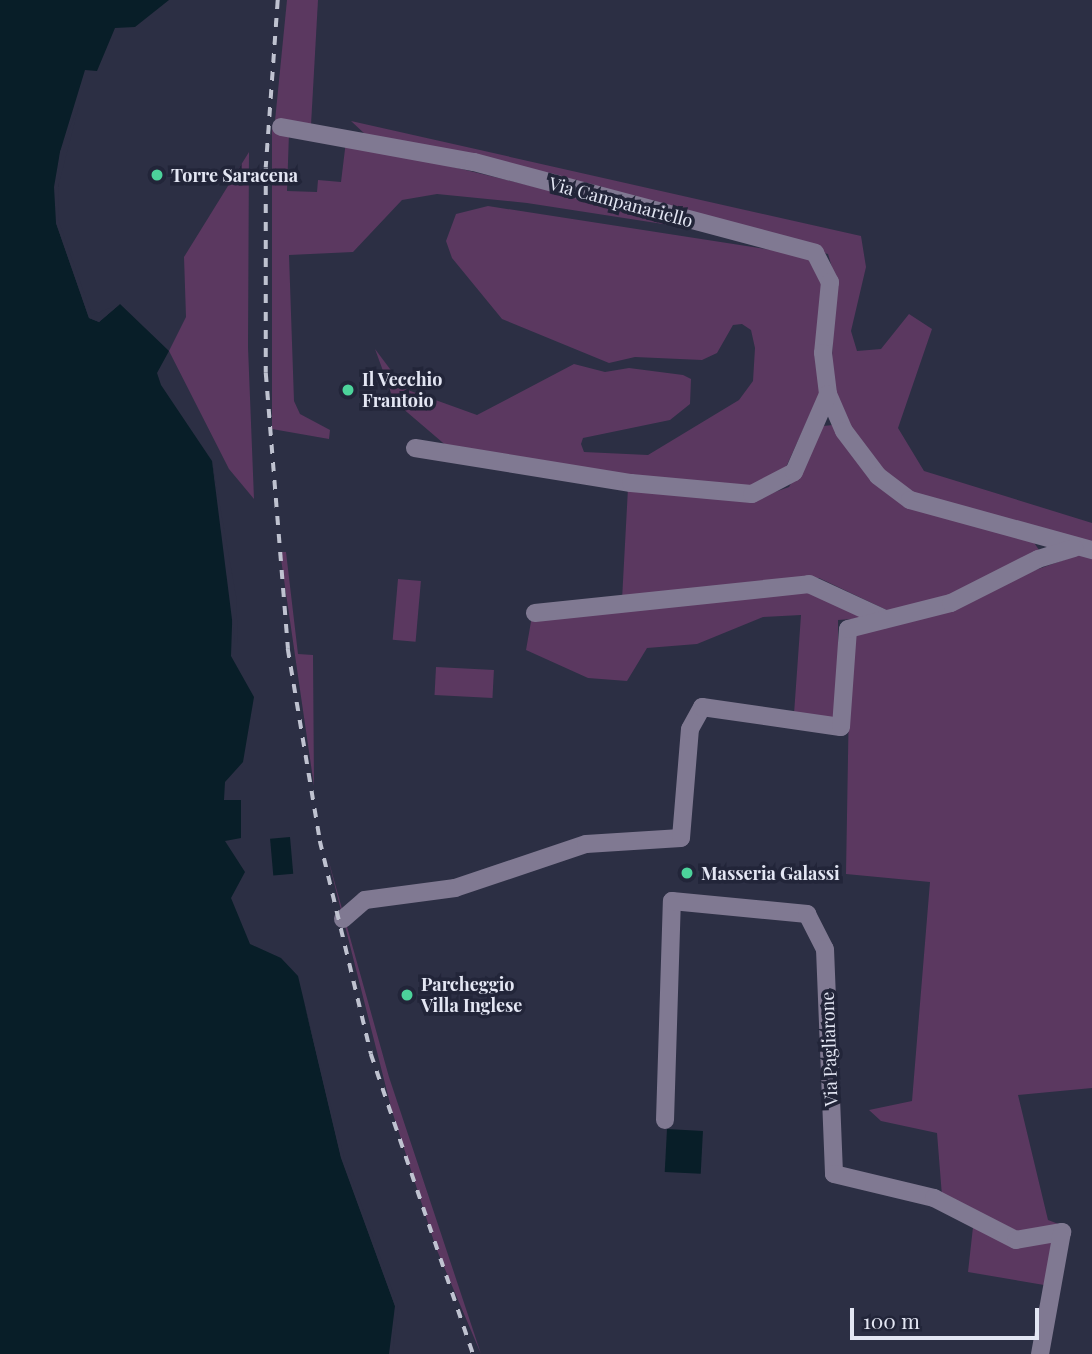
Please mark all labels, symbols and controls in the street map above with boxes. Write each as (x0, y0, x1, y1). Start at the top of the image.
place label: Torre Saracena (171, 164, 298, 186)
marker: Torre Saracena (149, 167, 165, 183)
street label: Via Campanariello (547, 172, 695, 232)
place label: Il Vecchio Frantoio (362, 369, 443, 412)
marker: Il Vecchio Frantoio (340, 382, 356, 398)
place label: Masseria Galassi (701, 862, 840, 884)
marker: Masseria Galassi (679, 865, 695, 881)
place label: Parcheggio Villa Inglese (421, 974, 523, 1016)
marker: Parcheggio Villa Inglese (399, 987, 415, 1003)
street label: Via Pagliarone (816, 991, 842, 1107)
scale bar (854, 1294, 1043, 1338)
text: 100 m (863, 1306, 920, 1334)

